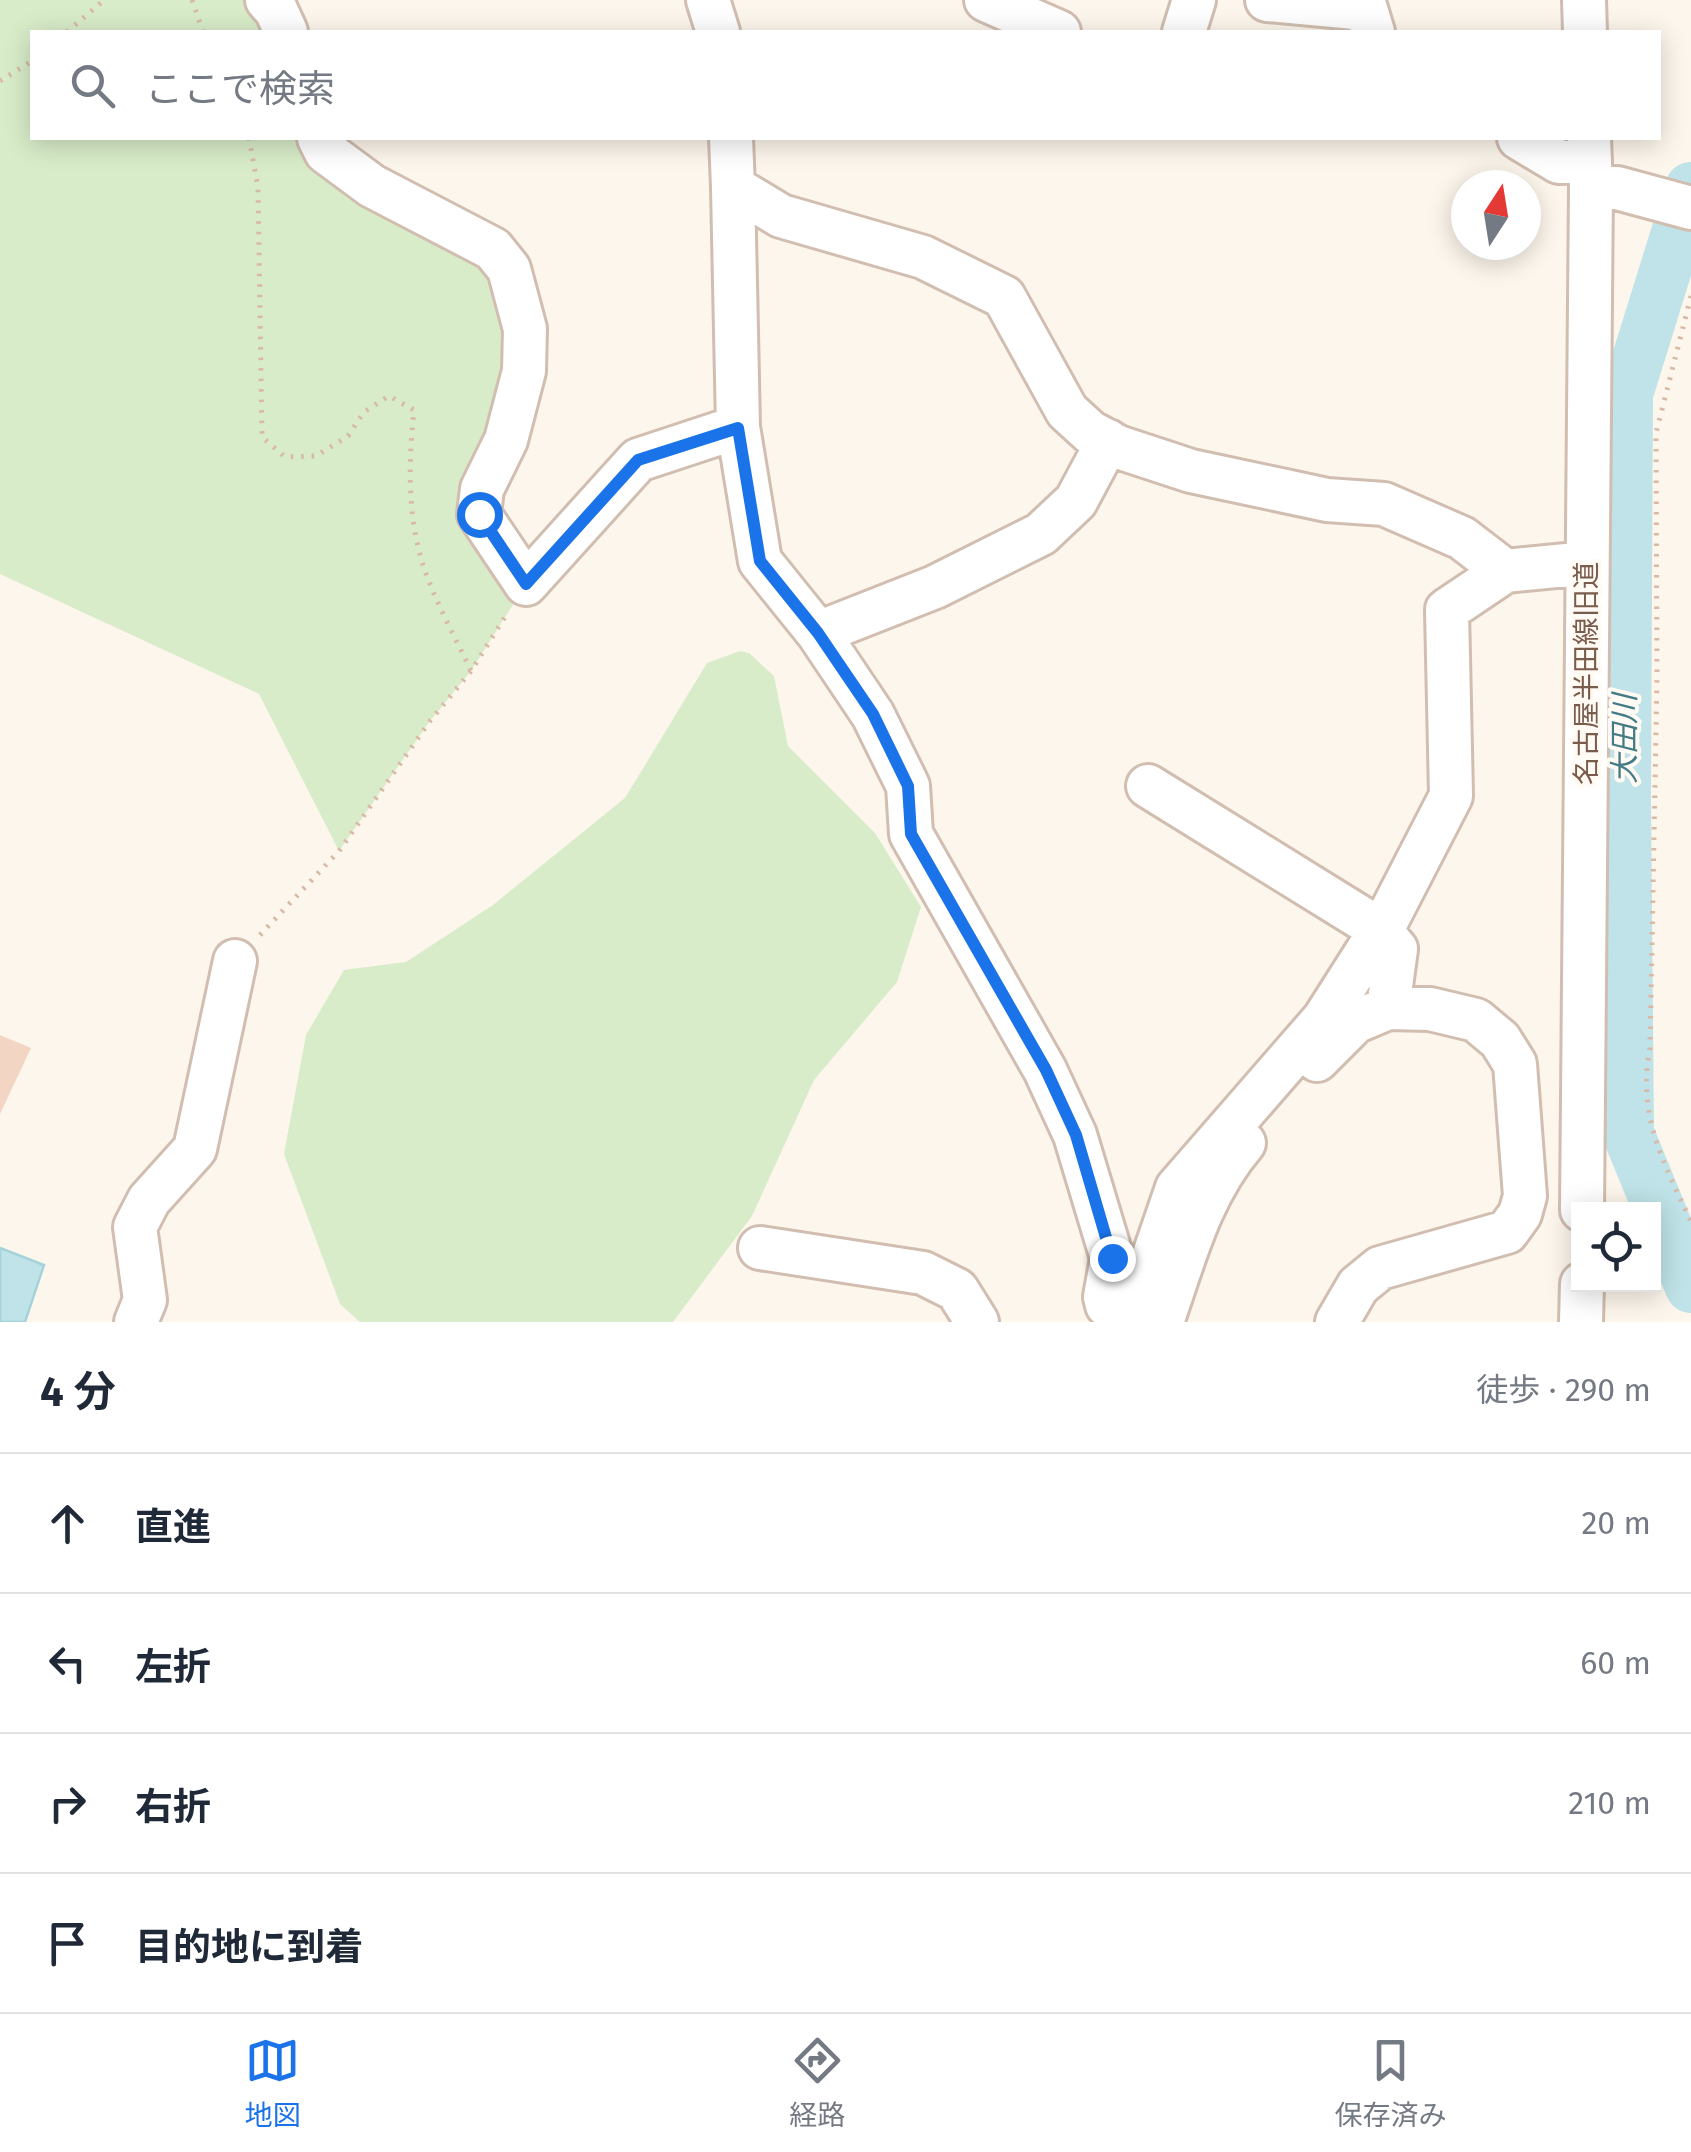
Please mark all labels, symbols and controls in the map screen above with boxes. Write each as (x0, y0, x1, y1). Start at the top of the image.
search box (30, 30, 1661, 140)
icon: search (65, 58, 120, 113)
text: ここで検索 (145, 66, 335, 112)
north arrow (1451, 170, 1541, 260)
route start (457, 492, 503, 538)
street label: 名古屋半田線旧道 (1570, 561, 1603, 785)
water label: 大田川 (1607, 691, 1643, 784)
map controls (1571, 1202, 1661, 1292)
button: locate (1571, 1202, 1661, 1292)
route end (1090, 1236, 1136, 1282)
text: 4 分 (40, 1367, 116, 1417)
text: 徒歩 · 290 m (1476, 1371, 1651, 1409)
icon: ahead (40, 1496, 95, 1551)
text: 直進 (135, 1504, 211, 1550)
text: 20 m (1581, 1504, 1651, 1542)
icon: left (40, 1636, 95, 1691)
text: 左折 (135, 1644, 211, 1690)
text: 60 m (1580, 1644, 1651, 1682)
icon: right (40, 1776, 95, 1831)
text: 右折 (135, 1784, 211, 1830)
text: 210 m (1568, 1784, 1651, 1822)
icon: arrive (40, 1916, 95, 1971)
text: 目的地に到着 (135, 1924, 363, 1970)
tab: 地図 (244, 2033, 301, 2133)
tab: 経路 (789, 2033, 846, 2133)
tab: 保存済み (1334, 2033, 1447, 2133)

